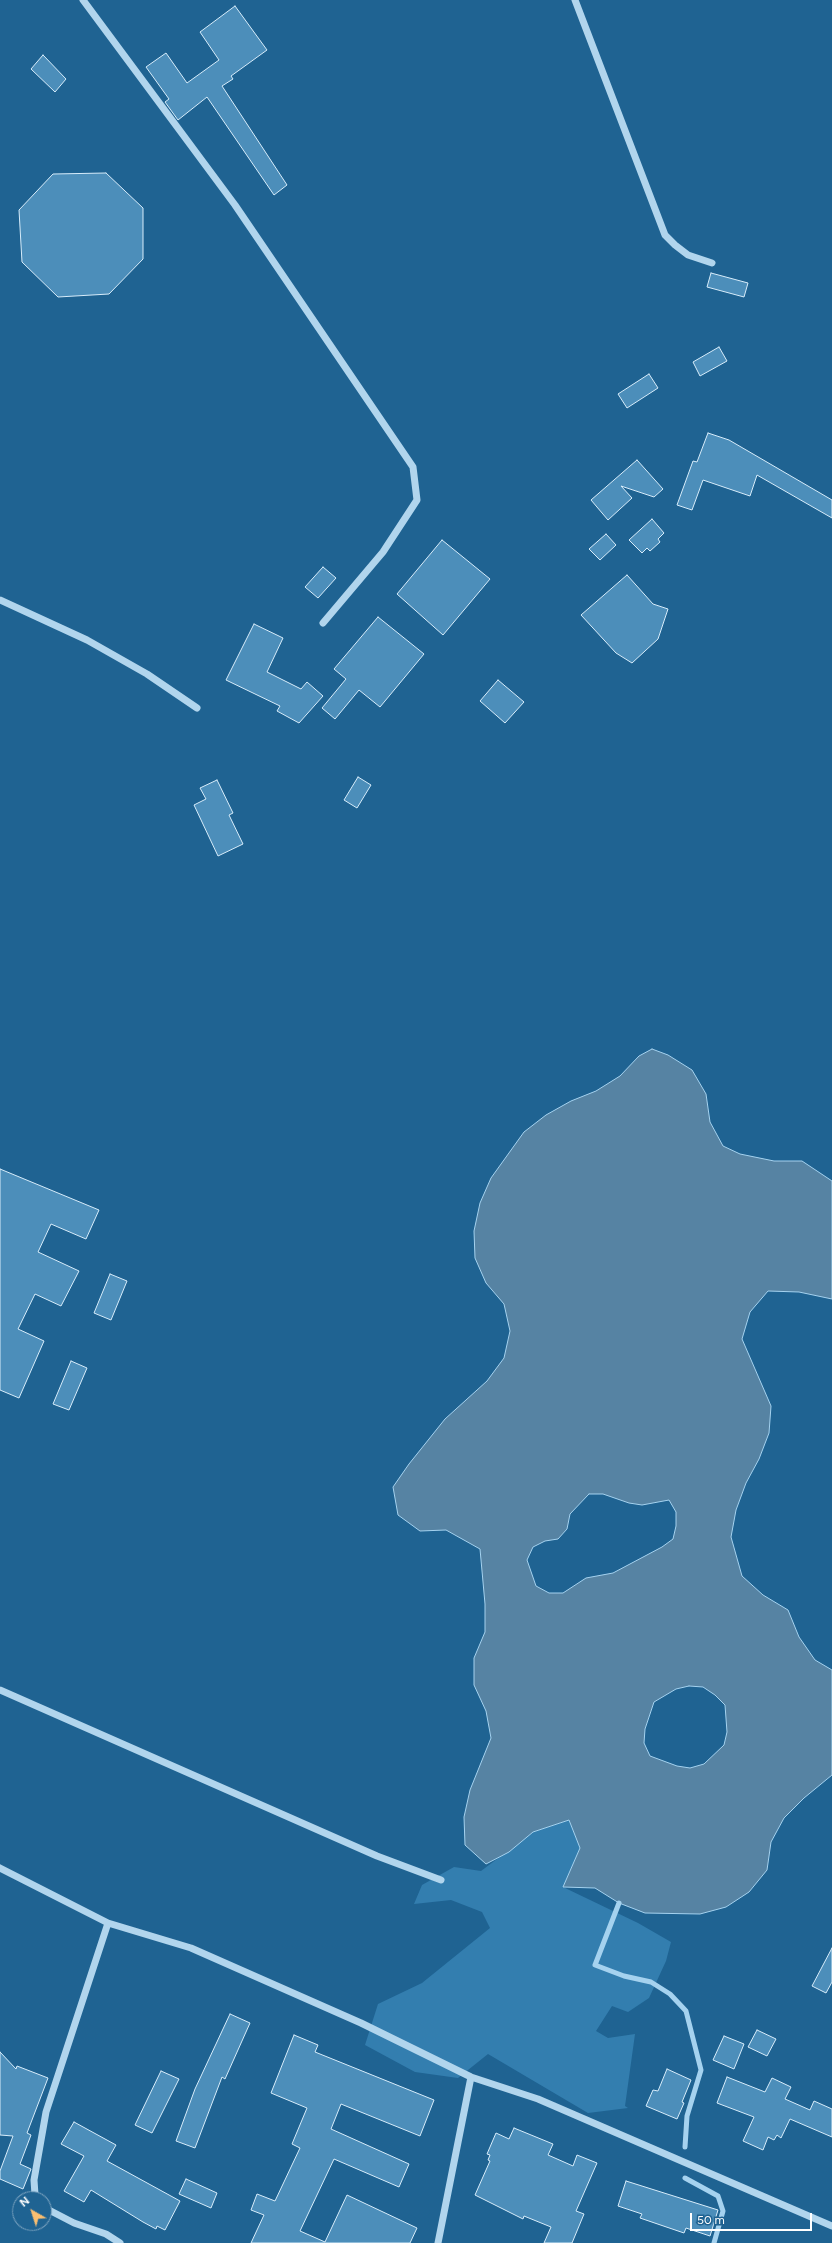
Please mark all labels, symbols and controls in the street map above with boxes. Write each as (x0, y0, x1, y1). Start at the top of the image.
north arrow (12, 2191, 52, 2231)
text: N (17, 2194, 32, 2210)
scale bar (692, 2205, 814, 2231)
text: 50 m (697, 2213, 725, 2227)

